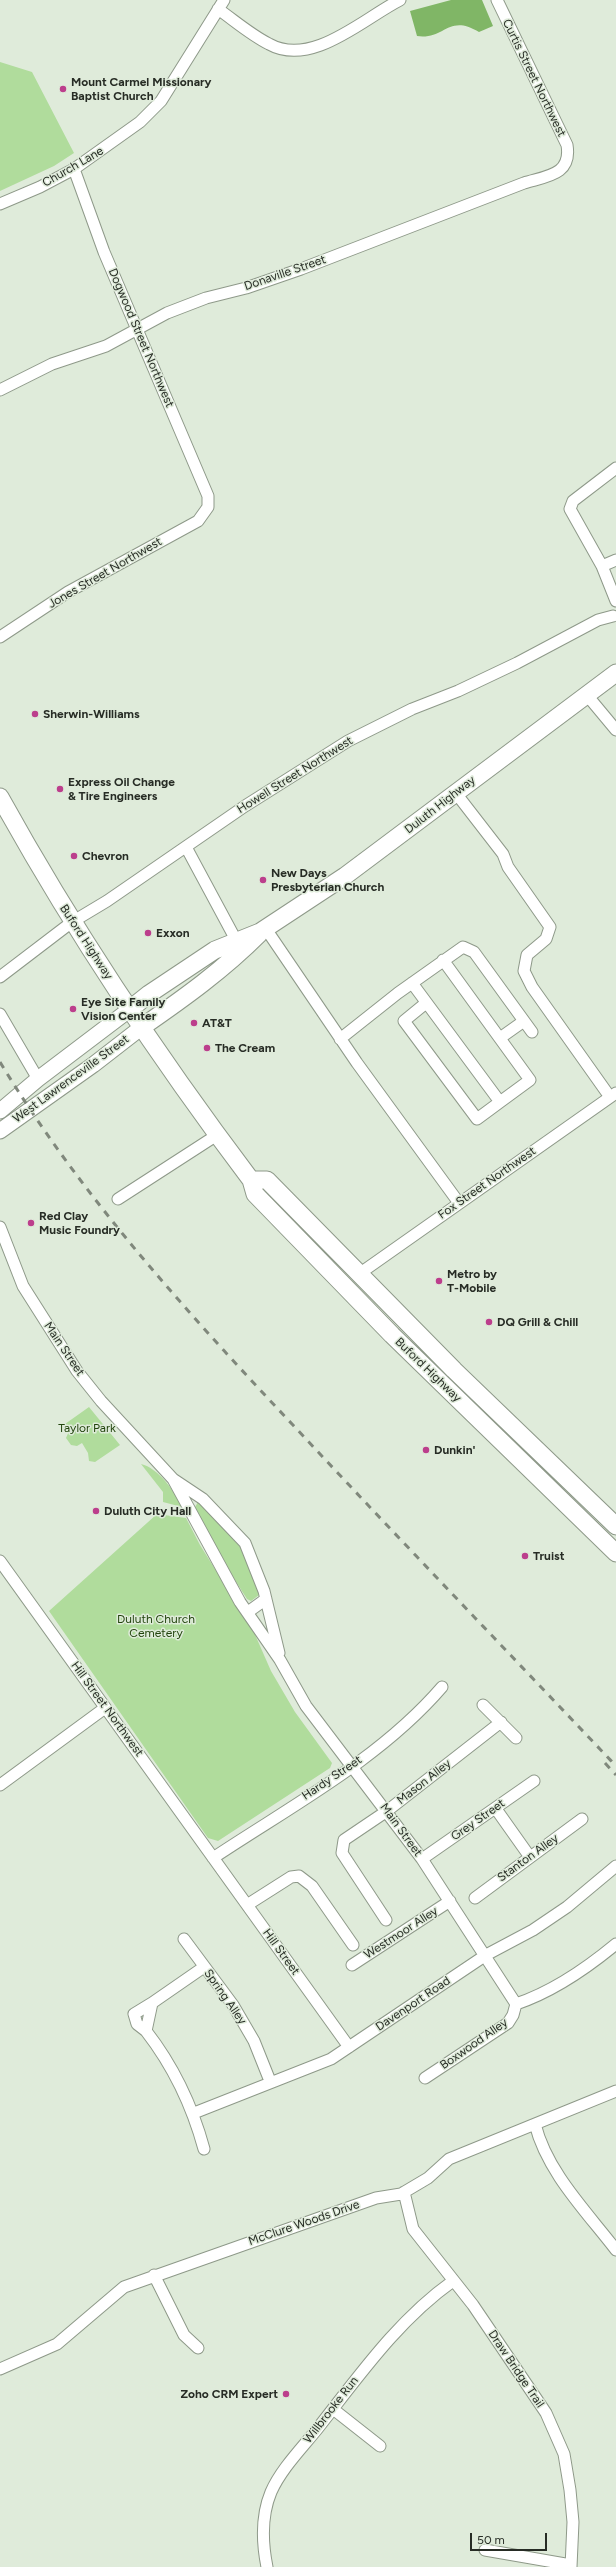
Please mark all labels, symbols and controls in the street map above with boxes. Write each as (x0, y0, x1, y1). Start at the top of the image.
street label: Curtis Street Northwest (499, 17, 569, 139)
place label: Mount Carmel Missionary Baptist Church (71, 75, 212, 103)
marker: Mount Carmel Missionary Baptist Church (58, 84, 68, 94)
street label: Church Lane (40, 144, 106, 190)
street label: Donaville Street (242, 252, 328, 294)
street label: Dogwood Street Northwest (105, 266, 177, 410)
street label: Jones Street Northwest (46, 535, 164, 611)
place label: Sherwin-Williams (43, 707, 140, 721)
marker: Sherwin-Williams (30, 709, 40, 719)
street label: Howell Street Northwest (234, 733, 356, 817)
street label: Duluth Highway (402, 773, 478, 837)
place label: Express Oil Change & Tire Engineers (68, 775, 175, 803)
marker: Express Oil Change & Tire Engineers (55, 784, 65, 794)
place label: Chevron (82, 849, 129, 863)
marker: Chevron (69, 851, 79, 861)
place label: New Days Presbyterian Church (271, 866, 384, 894)
marker: New Days Presbyterian Church (258, 875, 268, 885)
street label: Buford Highway (56, 902, 116, 982)
place label: Exxon (156, 926, 190, 940)
marker: Exxon (143, 928, 153, 938)
place label: Eye Site Family Vision Center (81, 995, 165, 1023)
marker: Eye Site Family Vision Center (68, 1004, 78, 1014)
place label: AT&T (202, 1016, 232, 1030)
marker: AT&T (189, 1018, 199, 1028)
street label: West Lawrenceville Street (10, 1032, 132, 1126)
place label: The Cream (215, 1041, 275, 1055)
marker: The Cream (202, 1043, 212, 1053)
street label: Fox Street Northwest (435, 1144, 539, 1222)
place label: Red Clay Music Foundry (39, 1209, 120, 1237)
marker: Red Clay Music Foundry (26, 1218, 36, 1228)
place label: Metro by T-Mobile (447, 1267, 497, 1295)
marker: Metro by T-Mobile (434, 1276, 444, 1286)
place label: DQ Grill & Chill (497, 1315, 578, 1329)
marker: DQ Grill & Chill (484, 1317, 494, 1327)
street label: Main Street (41, 1319, 87, 1379)
street label: Buford Highway (392, 1335, 464, 1405)
park label: Taylor Park (58, 1421, 116, 1435)
place label: Dunkin' (434, 1443, 475, 1457)
marker: Dunkin' (421, 1445, 431, 1455)
place label: Duluth City Hall (104, 1504, 191, 1518)
marker: Duluth City Hall (91, 1506, 101, 1516)
place label: Truist (533, 1549, 564, 1563)
marker: Truist (520, 1551, 530, 1561)
park label: Duluth Church Cemetery (117, 1612, 195, 1640)
street label: Hill Street Northwest (68, 1659, 146, 1759)
street label: Hardy Street (299, 1753, 365, 1803)
street label: Mason Alley (394, 1756, 454, 1808)
street label: Grey Street (448, 1796, 508, 1844)
street label: Main Street (377, 1801, 425, 1859)
street label: Stanton Alley (495, 1831, 561, 1885)
street label: Westmoor Alley (361, 1904, 441, 1962)
street label: Hill Street (259, 1926, 303, 1978)
street label: Spring Alley (201, 1967, 249, 2027)
street label: Davenport Road (373, 1974, 453, 2034)
street label: Boxwood Alley (437, 2015, 511, 2073)
street label: McClure Woods Drive (247, 2197, 361, 2249)
street label: Draw Bridge Trail (485, 2328, 547, 2410)
street label: Willbrooke Run (300, 2374, 362, 2446)
place label: Zoho CRM Expert (180, 2387, 278, 2401)
marker: Zoho CRM Expert (281, 2389, 291, 2399)
scale bar (472, 2525, 549, 2551)
text: 50 m (477, 2533, 505, 2547)

